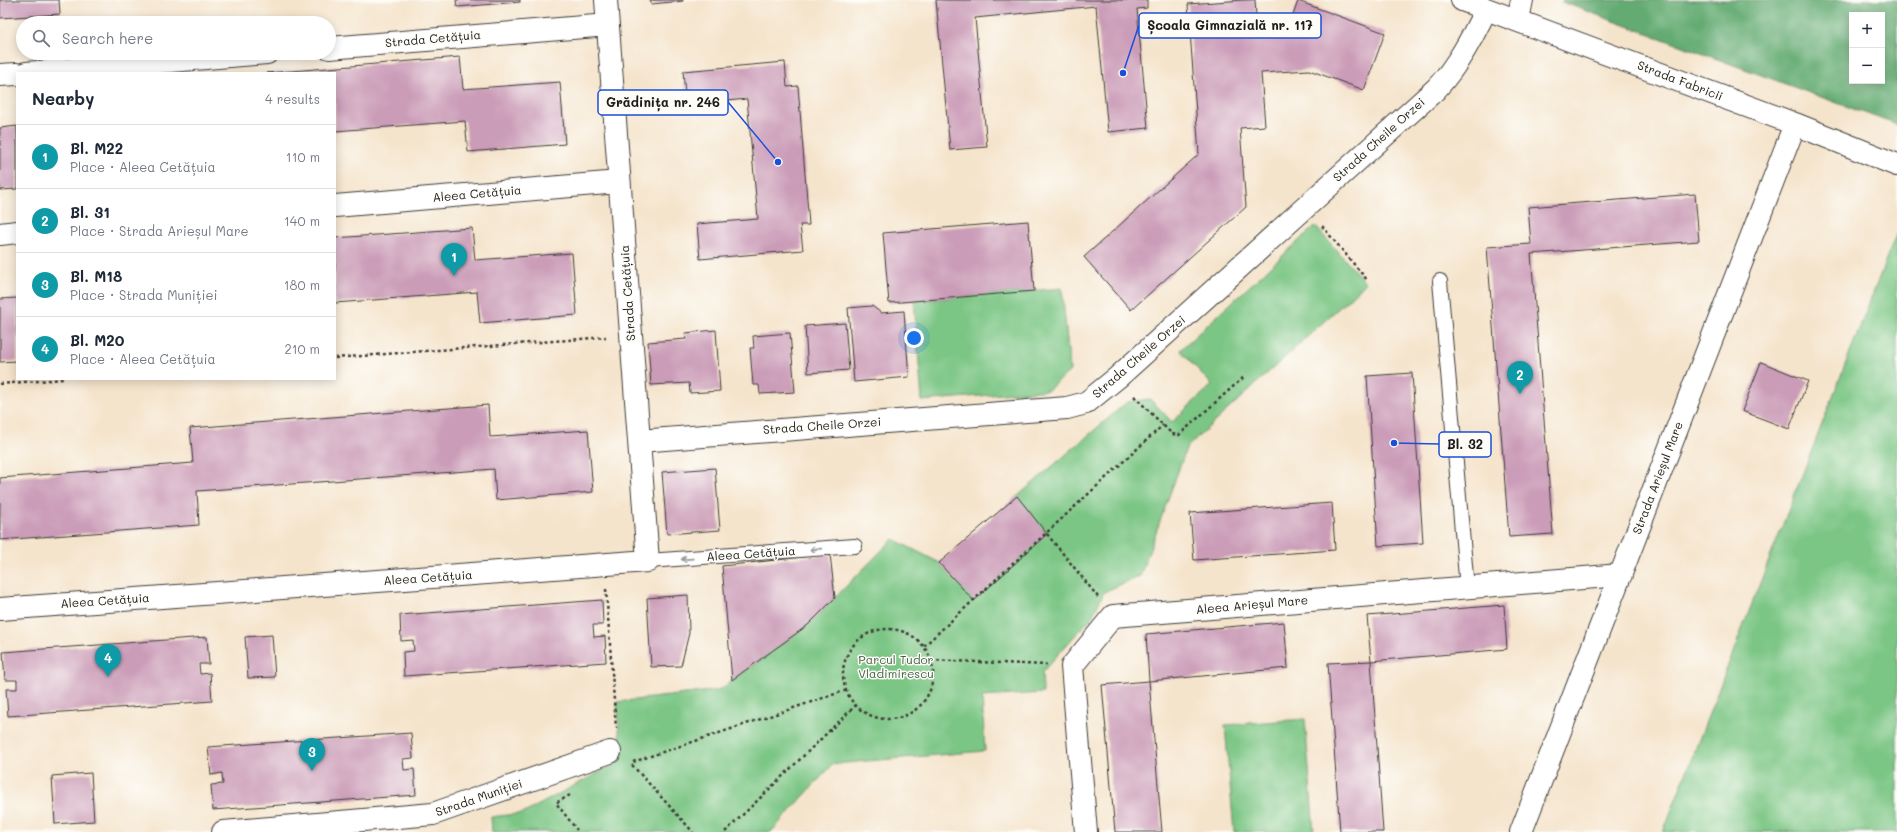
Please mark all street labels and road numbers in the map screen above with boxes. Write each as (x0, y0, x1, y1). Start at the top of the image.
street label: Strada Cetățuia (384, 26, 482, 50)
street label: Strada Fabricii (1635, 56, 1725, 104)
street label: Strada Cheile Orzei (1329, 94, 1428, 185)
street label: Aleea Cetățuia (432, 181, 522, 205)
street label: Strada Cetățuia (616, 245, 638, 342)
street label: Strada Cheile Orzei (1088, 311, 1188, 401)
street label: Strada Cheile Orzei (762, 413, 882, 437)
street label: Strada Arieșul Mare (1628, 419, 1686, 536)
street label: Aleea Cetățuia (706, 542, 796, 564)
street label: Aleea Cetățuia (383, 566, 473, 588)
street label: Aleea Cetățuia (60, 589, 150, 611)
street label: Aleea Arieșul Mare (1195, 591, 1309, 617)
street label: Strada Muniției (433, 775, 524, 819)

